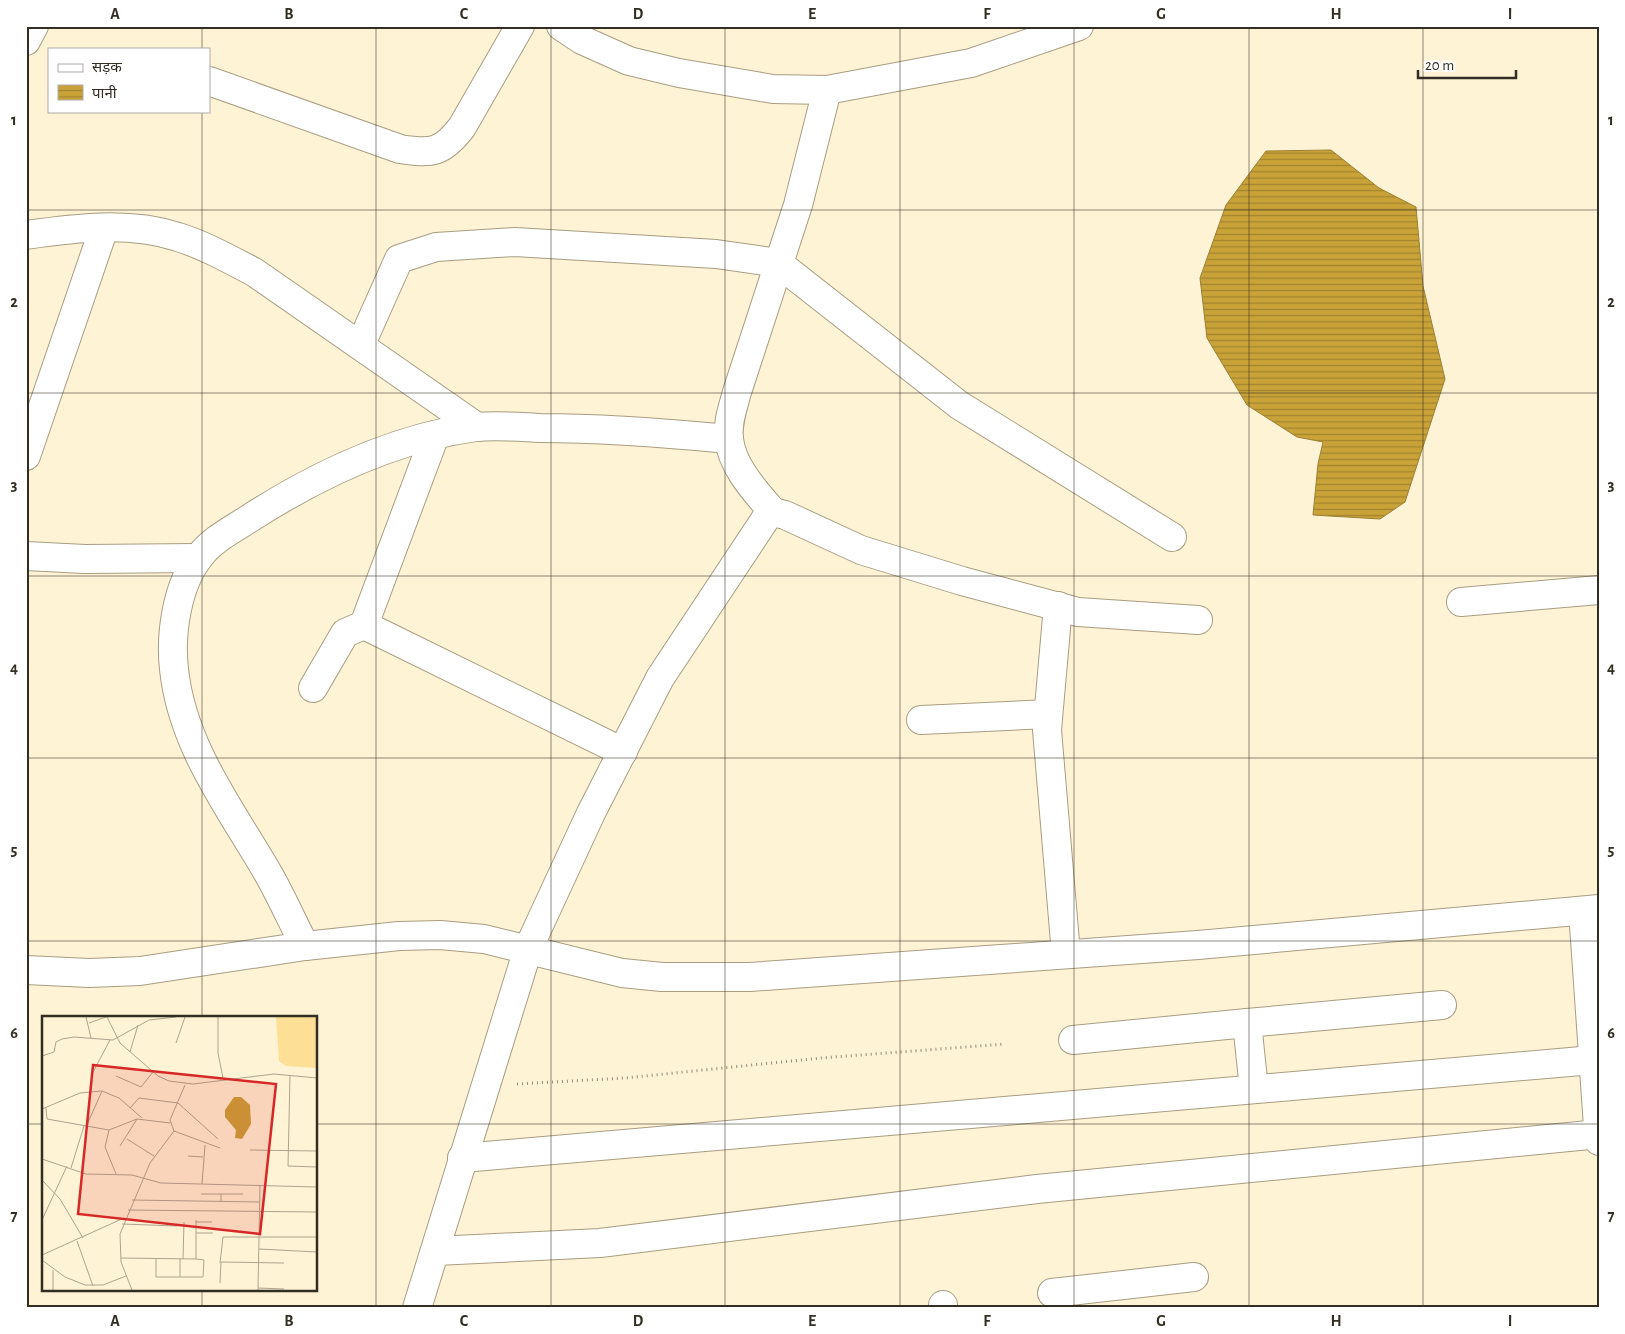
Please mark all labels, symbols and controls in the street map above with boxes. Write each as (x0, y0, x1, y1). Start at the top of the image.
text: A (110, 6, 120, 22)
text: B (284, 6, 294, 22)
text: C (460, 6, 469, 22)
text: D (633, 6, 644, 22)
text: E (808, 6, 816, 22)
text: F (983, 6, 991, 22)
text: G (1156, 6, 1166, 22)
text: H (1330, 6, 1342, 22)
text: I (1508, 6, 1512, 22)
legend (48, 48, 210, 112)
scale bar (1418, 48, 1515, 80)
text: 20 m (1425, 58, 1454, 73)
text: सड़क (92, 60, 122, 75)
text: पानी (92, 85, 118, 101)
text: 1 (11, 112, 17, 128)
text: 1 (1608, 112, 1614, 128)
text: 2 (10, 294, 18, 310)
text: 2 (1607, 294, 1615, 310)
text: 3 (11, 477, 18, 493)
text: 3 (1608, 477, 1615, 493)
text: 4 (10, 660, 18, 676)
text: 4 (1607, 660, 1615, 676)
text: 5 (11, 842, 18, 858)
text: 5 (1608, 842, 1615, 858)
inset map (42, 1016, 318, 1292)
text: 6 (10, 1025, 18, 1041)
text: 6 (1607, 1025, 1615, 1041)
text: 7 (11, 1208, 18, 1224)
text: 7 (1608, 1208, 1615, 1224)
text: A (110, 1313, 120, 1329)
text: B (284, 1313, 294, 1329)
text: C (460, 1313, 469, 1329)
text: D (633, 1313, 644, 1329)
text: E (808, 1313, 816, 1329)
text: F (983, 1313, 991, 1329)
text: G (1156, 1313, 1166, 1329)
text: H (1330, 1313, 1342, 1329)
text: I (1508, 1313, 1512, 1329)

